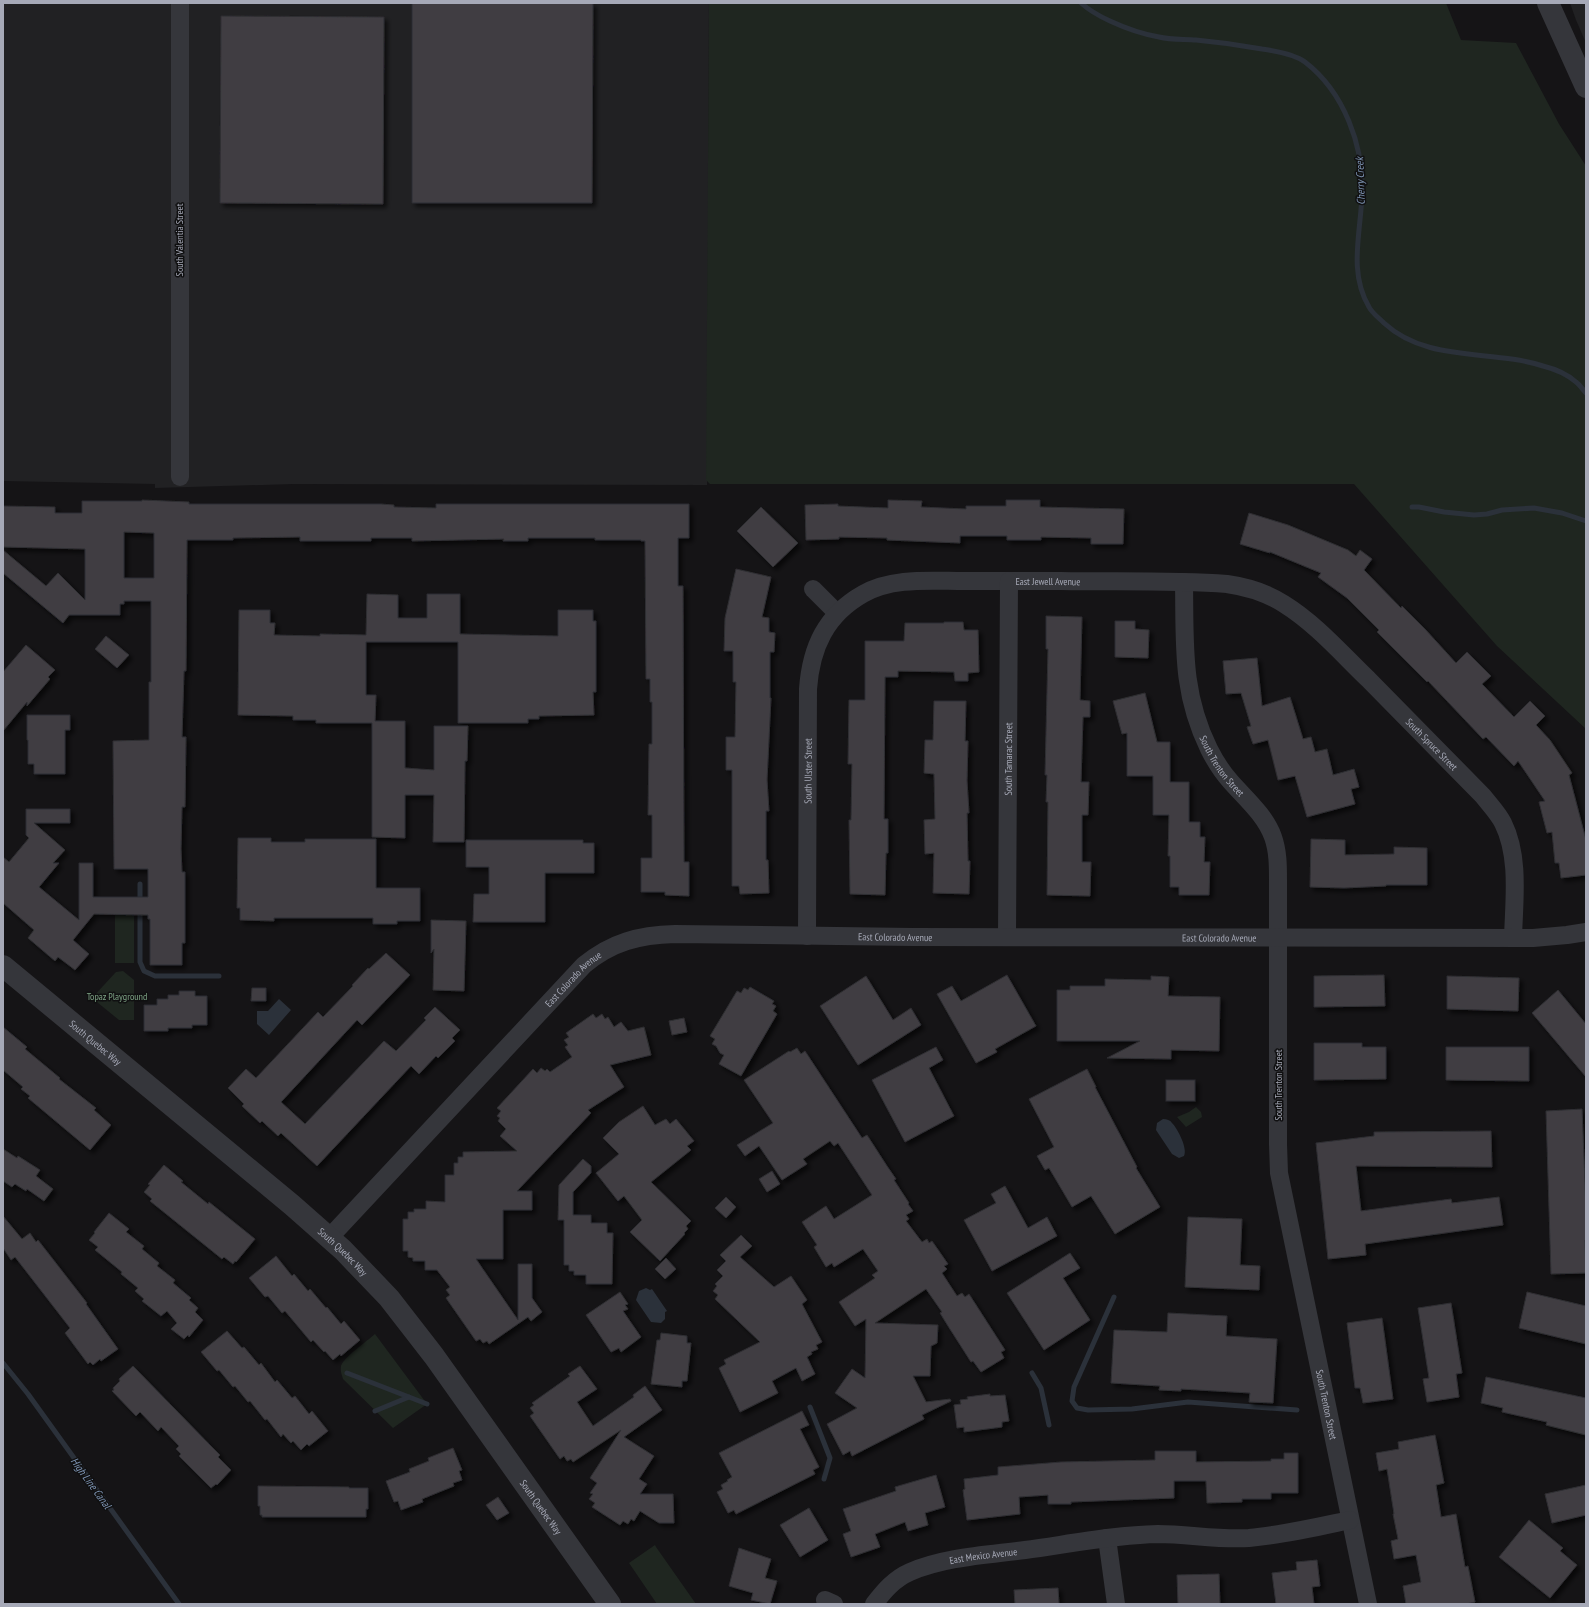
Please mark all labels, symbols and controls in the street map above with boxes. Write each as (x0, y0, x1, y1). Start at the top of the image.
water label: Cherry Creek (1352, 155, 1368, 205)
street label: South Valentia Street (173, 203, 186, 276)
street label: East Jewell Avenue (1015, 575, 1080, 588)
street label: South Spruce Street (1403, 715, 1460, 774)
street label: South Tamarac Street (1002, 722, 1015, 796)
street label: South Trenton Street (1197, 734, 1247, 800)
street label: South Ulster Street (802, 738, 815, 804)
street label: East Colorado Avenue (858, 930, 933, 944)
street label: East Colorado Avenue (1182, 931, 1257, 945)
street label: East Colorado Avenue (542, 948, 604, 1010)
park label: Topaz Playground (87, 990, 147, 1003)
street label: South Quebec Way (66, 1017, 124, 1068)
street label: South Trenton Street (1272, 1049, 1285, 1121)
street label: South Quebec Way (315, 1225, 370, 1279)
street label: South Trenton Street (1313, 1369, 1340, 1441)
water label: High Line Canal (68, 1455, 115, 1513)
street label: South Quebec Way (517, 1477, 565, 1537)
street label: East Mexico Avenue (948, 1545, 1018, 1567)

